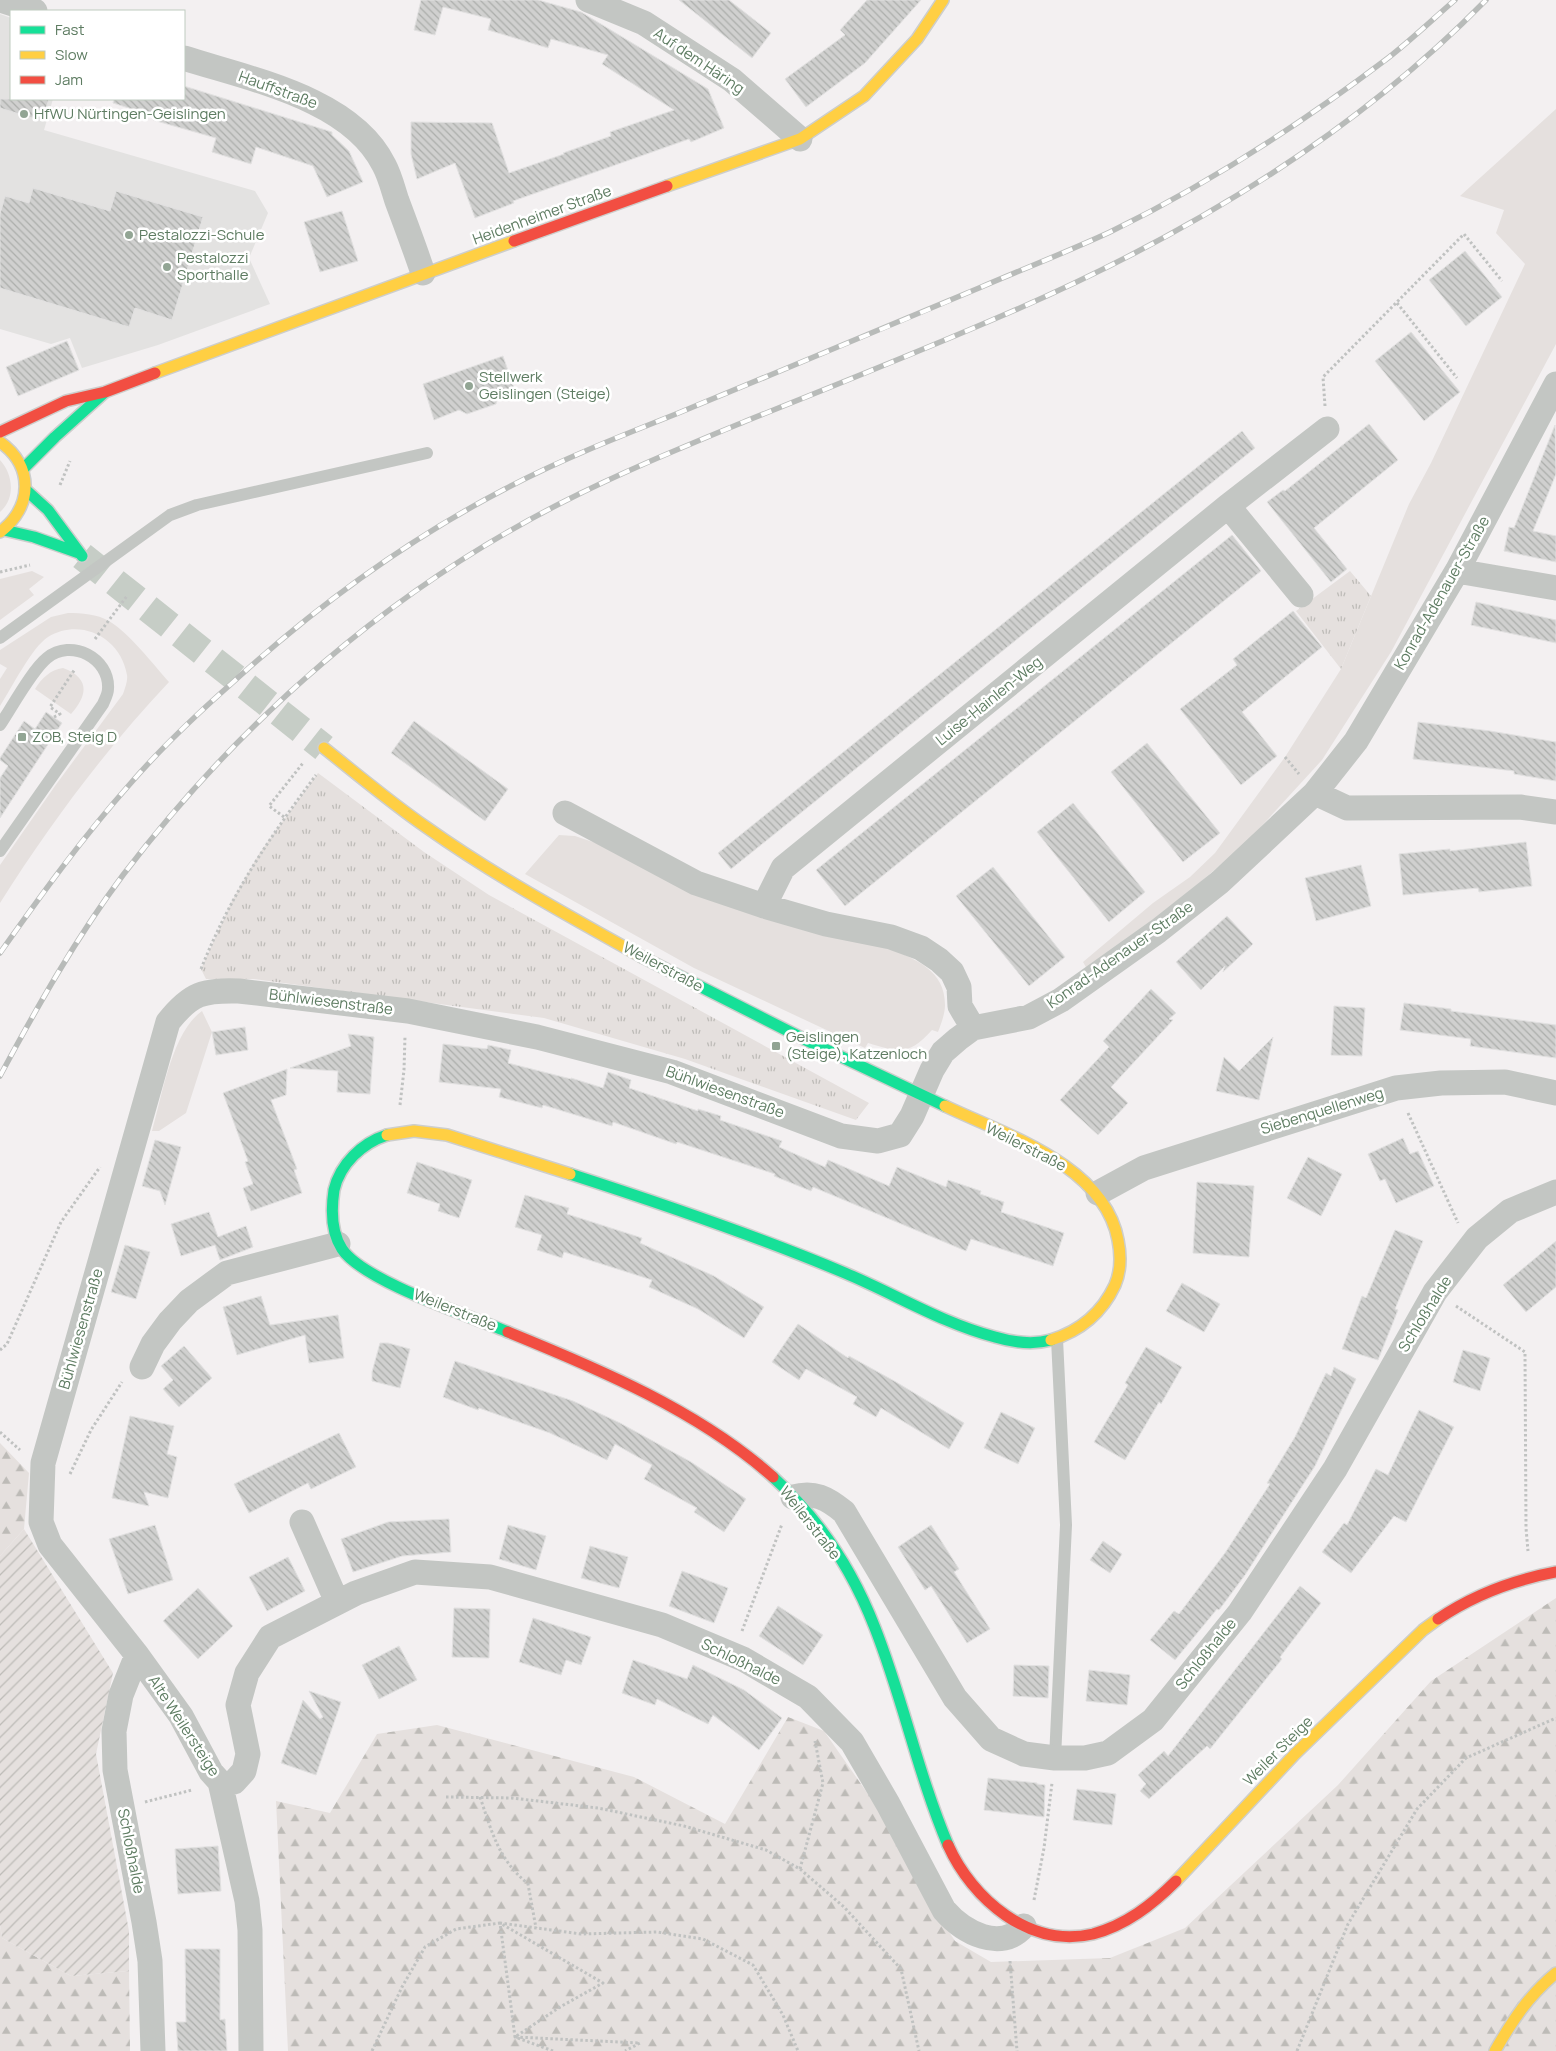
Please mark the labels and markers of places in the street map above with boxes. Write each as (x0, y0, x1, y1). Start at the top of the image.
place label: HfWU Nürtingen-Geislingen (34, 103, 226, 124)
marker: HfWU Nürtingen-Geislingen (18, 108, 30, 120)
place label: Pestalozzi-Schule (139, 224, 265, 245)
marker: Pestalozzi-Schule (123, 229, 135, 241)
place label: Pestalozzi Sporthalle (177, 247, 249, 285)
marker: Pestalozzi Sporthalle (161, 261, 173, 273)
place label: Stellwerk Geislingen (Steige) (479, 366, 611, 404)
marker: Stellwerk Geislingen (Steige) (463, 380, 475, 392)
place label: ZOB, Steig D (32, 726, 117, 747)
marker: ZOB, Steig D (16, 731, 28, 743)
place label: Geislingen (Steige), Katzenloch (786, 1026, 927, 1064)
marker: Geislingen (Steige), Katzenloch (770, 1040, 782, 1052)

